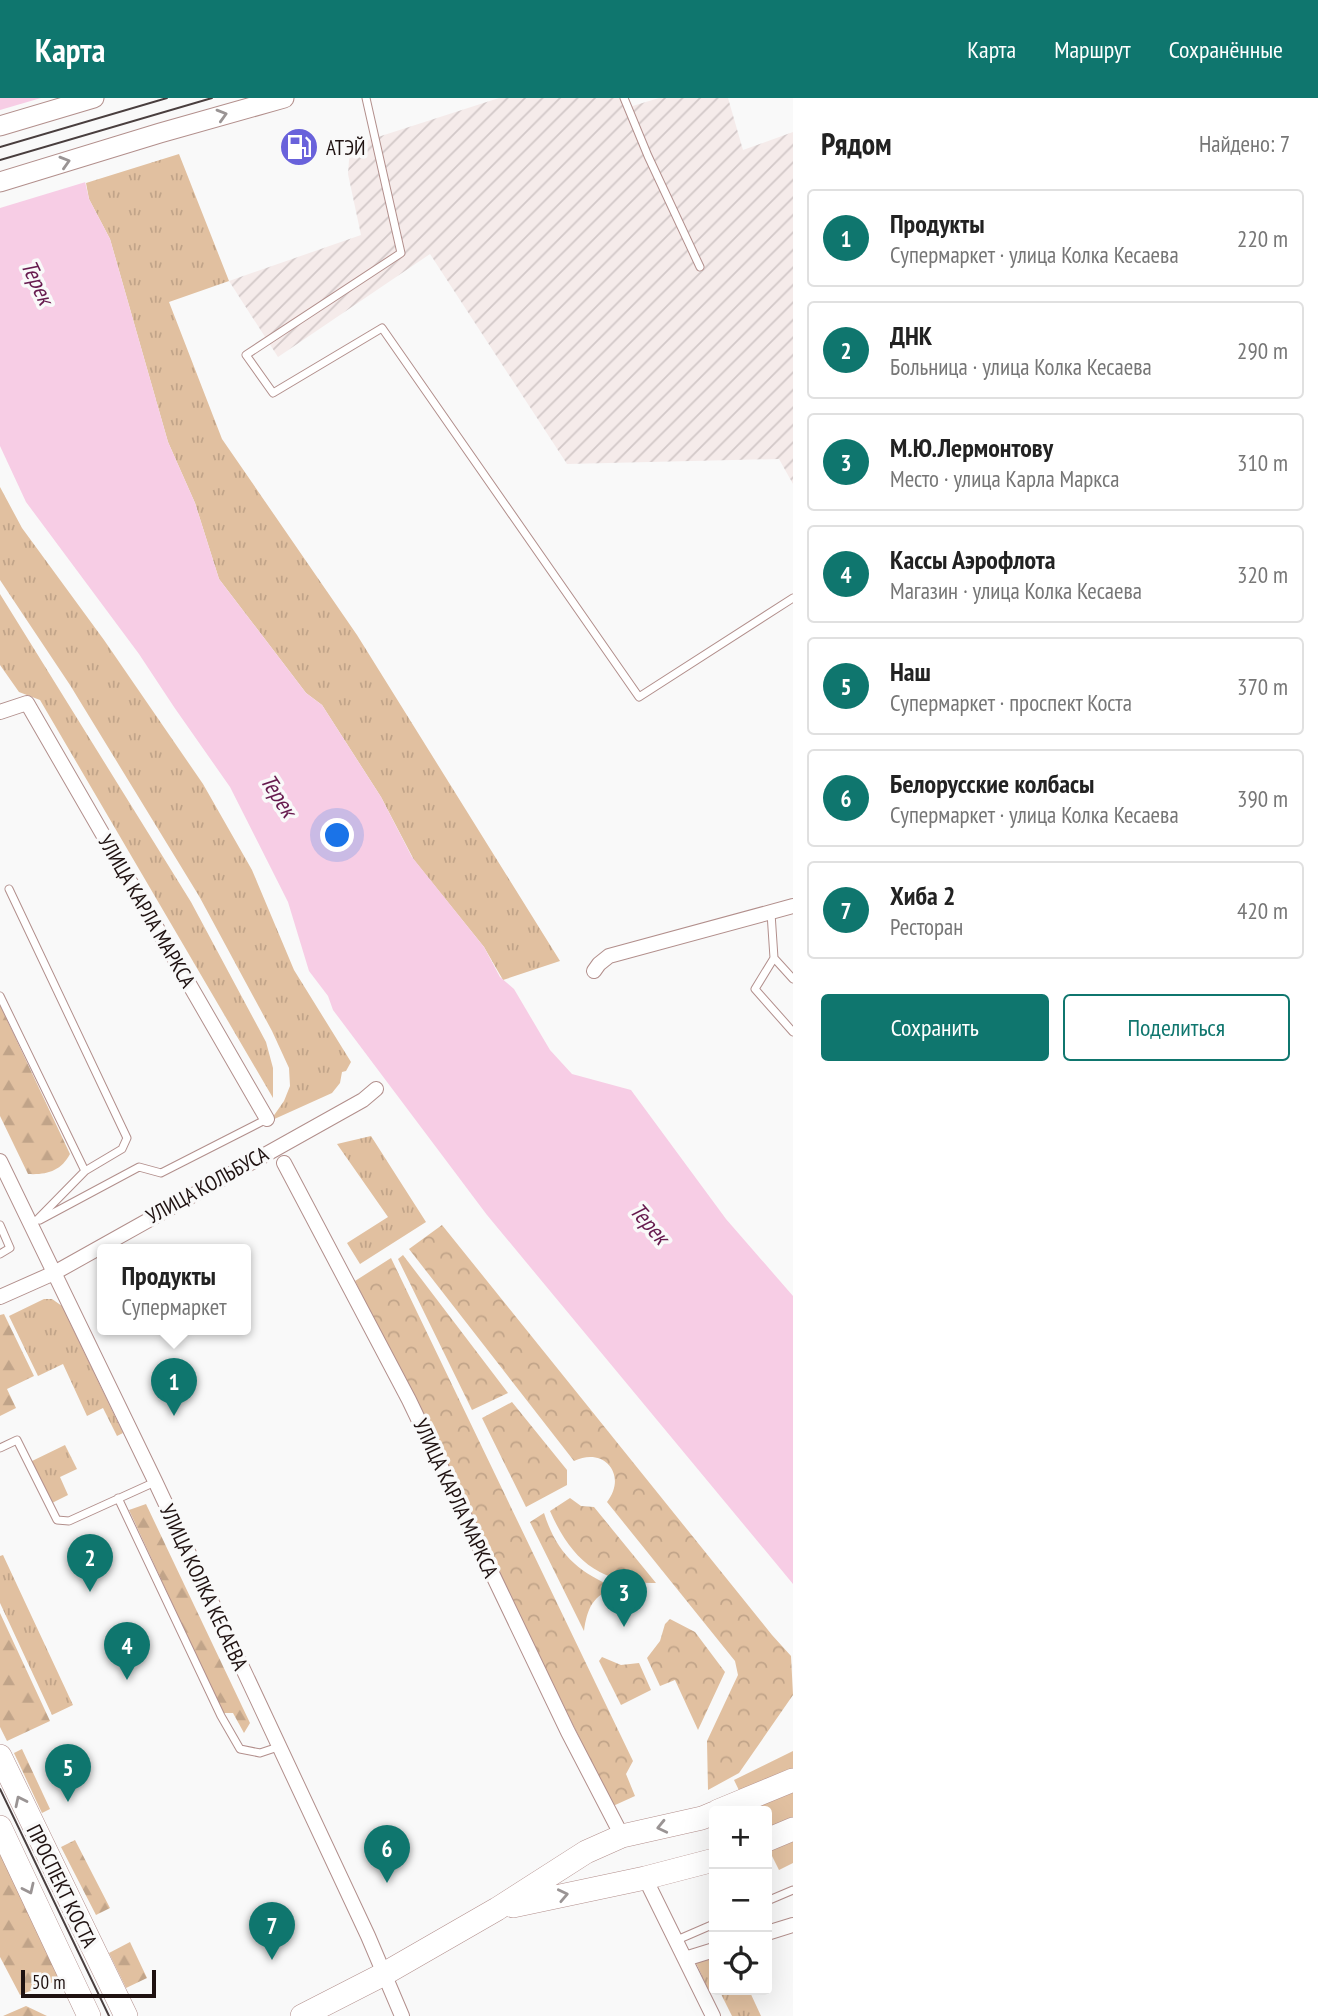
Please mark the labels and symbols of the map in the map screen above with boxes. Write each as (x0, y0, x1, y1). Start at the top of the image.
one-way arrow (216, 109, 228, 124)
fuel station icon: АТЭЙ (278, 126, 320, 168)
place label: АТЭЙ (326, 134, 365, 161)
one-way arrow (58, 156, 71, 170)
water label: Терек (15, 255, 62, 312)
water label: Терек (254, 768, 305, 825)
your location (320, 818, 354, 852)
street label: УЛИЦА КАРЛА МАРКСА (92, 830, 202, 992)
street label: УЛИЦА КОЛЬБУСА (141, 1140, 273, 1230)
water label: Терек (624, 1196, 678, 1252)
pin: 1 (151, 1358, 197, 1416)
street label: УЛИЦА КАРЛА МАРКСА (407, 1414, 505, 1582)
street label: УЛИЦА КОЛКА КЕСАЕВА (154, 1500, 254, 1674)
pin: 2 (67, 1534, 113, 1592)
pin: 3 (601, 1569, 647, 1627)
pin: 4 (104, 1622, 150, 1680)
pin: 5 (45, 1744, 91, 1802)
one-way arrow (14, 1796, 28, 1808)
one-way arrow (656, 1818, 668, 1833)
street label: ПРОСПЕКТ КОСТА (21, 1820, 103, 1952)
pin: 6 (364, 1825, 410, 1883)
one-way arrow (21, 1881, 35, 1894)
one-way arrow (557, 1889, 569, 1904)
pin: 7 (249, 1902, 295, 1960)
scale bar (21, 1967, 156, 1999)

